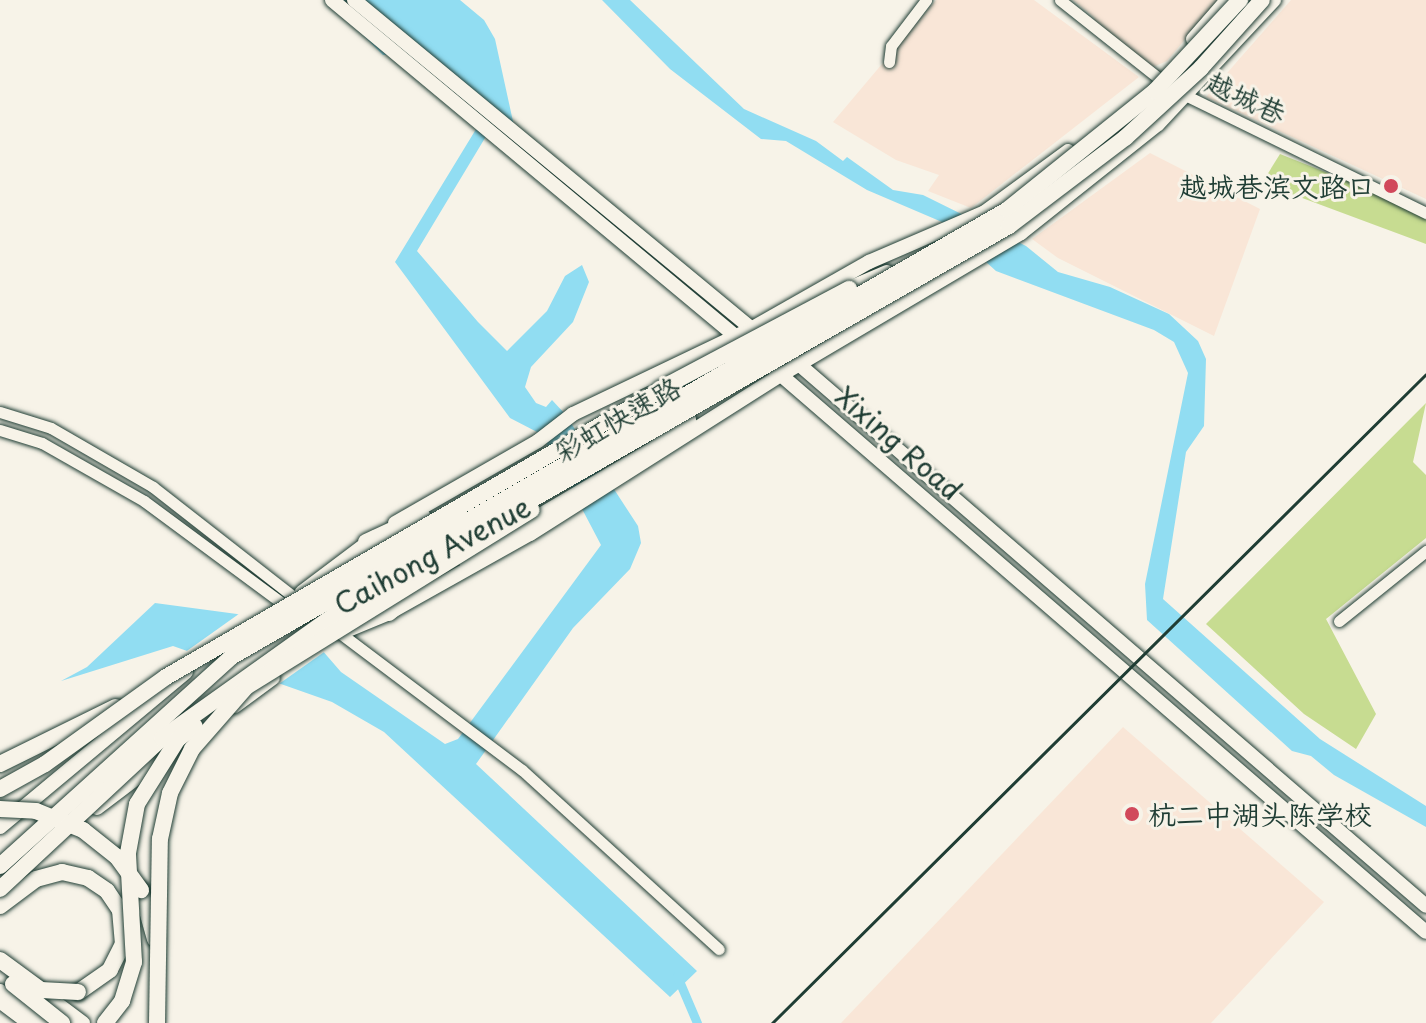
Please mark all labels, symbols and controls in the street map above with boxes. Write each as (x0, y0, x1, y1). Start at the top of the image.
street label: 越城巷 (1201, 64, 1291, 130)
place label: 越城巷滨文路口 (1179, 169, 1375, 203)
marker: 越城巷滨文路口 (1382, 177, 1400, 195)
street label: 彩虹快速路 (548, 369, 686, 469)
street label: Xixing Road (829, 379, 969, 507)
street label: Caihong Avenue (329, 489, 535, 621)
place label: 杭二中湖头陈学校 (1148, 797, 1372, 831)
marker: 杭二中湖头陈学校 (1123, 805, 1141, 823)

